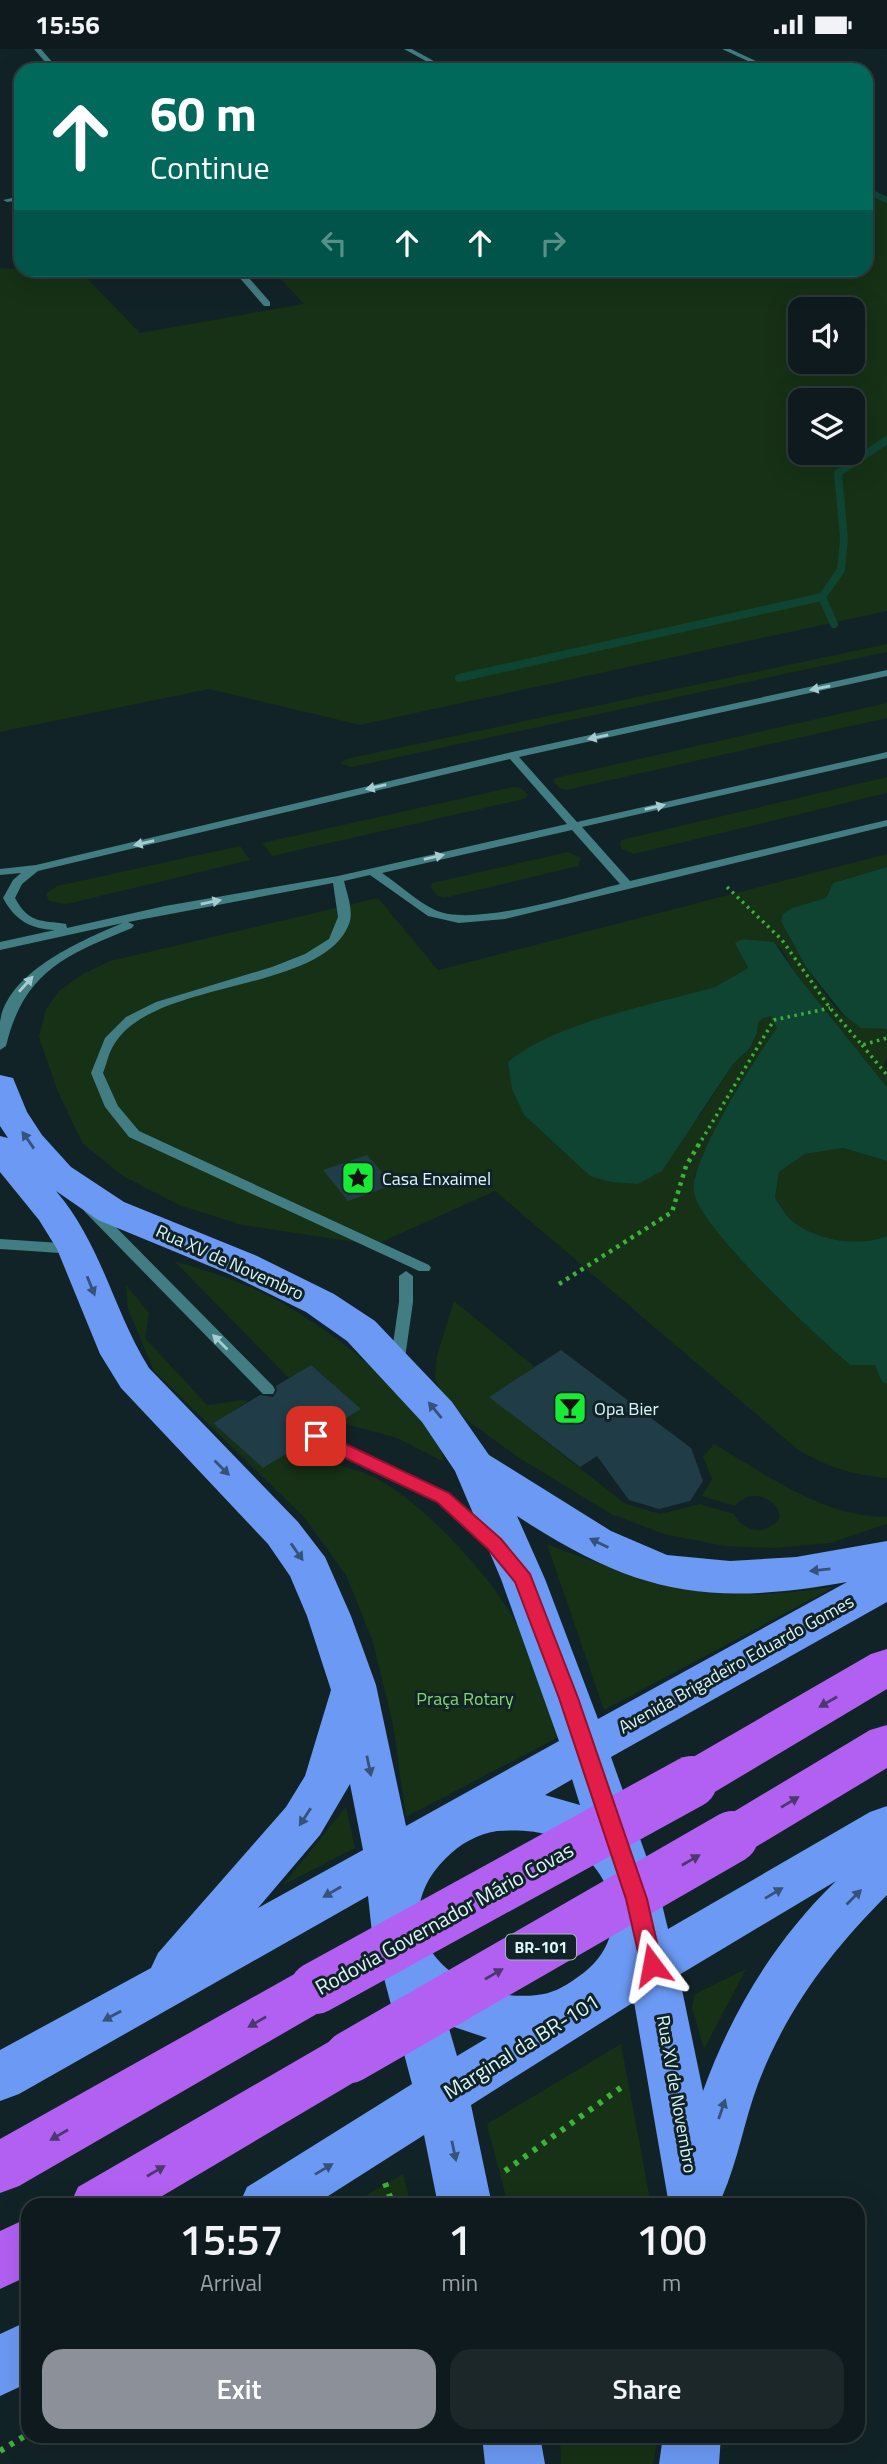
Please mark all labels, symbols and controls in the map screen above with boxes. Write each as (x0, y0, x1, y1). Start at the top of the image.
text: 15:56 (35, 5, 100, 44)
text: 60 m (150, 75, 257, 150)
icon: ahead (35, 91, 126, 182)
text: Continue (150, 143, 270, 191)
icon: left (315, 224, 353, 262)
icon: ahead (388, 224, 426, 262)
icon: ahead (461, 224, 499, 262)
icon: right (534, 224, 572, 262)
map controls (788, 297, 865, 465)
button: sound (788, 297, 865, 374)
button: layers (788, 388, 865, 465)
one-way arrow (809, 683, 831, 694)
one-way arrow (587, 731, 609, 742)
one-way arrow (365, 782, 387, 793)
one-way arrow (645, 801, 667, 812)
one-way arrow (133, 838, 155, 849)
one-way arrow (423, 851, 445, 862)
one-way arrow (200, 896, 222, 907)
one-way arrow (18, 975, 34, 993)
one-way arrow (21, 1131, 35, 1149)
place icon: Casa Enxaimel (339, 1159, 377, 1197)
place label: Casa Enxaimel (382, 1165, 491, 1192)
street label: Rua XV de Novembro (152, 1217, 308, 1307)
one-way arrow (85, 1276, 97, 1296)
one-way arrow (211, 1333, 228, 1350)
bar icon: Opa Bier (551, 1389, 589, 1427)
place label: Opa Bier (594, 1395, 659, 1422)
one-way arrow (427, 1402, 442, 1420)
pin (286, 1406, 346, 1466)
icon: arrive (297, 1417, 335, 1455)
one-way arrow (213, 1460, 230, 1477)
one-way arrow (589, 1538, 609, 1549)
one-way arrow (290, 1543, 304, 1561)
one-way arrow (809, 1565, 831, 1576)
street label: Avenida Brigadeiro Eduardo Gomes (613, 1588, 859, 1740)
park label: Praça Rotary (416, 1685, 514, 1712)
one-way arrow (818, 1696, 838, 1708)
one-way arrow (364, 1755, 375, 1777)
one-way arrow (781, 1795, 800, 1808)
one-way arrow (298, 1808, 312, 1826)
street label: Rodovia Governador Mário Covas (309, 1833, 579, 2003)
one-way arrow (682, 1854, 701, 1866)
one-way arrow (322, 1886, 342, 1898)
one-way arrow (764, 1887, 783, 1900)
one-way arrow (845, 1889, 861, 1906)
position arrow (615, 1928, 689, 2002)
road number: BR-101 (506, 1935, 576, 1959)
one-way arrow (485, 1968, 504, 1980)
street label: Marginal da BR-101 (437, 1985, 605, 2107)
one-way arrow (103, 2010, 122, 2022)
street label: Rua XV de Novembro (650, 2013, 704, 2175)
one-way arrow (247, 2016, 266, 2028)
one-way arrow (717, 2099, 728, 2120)
one-way arrow (49, 2129, 69, 2141)
one-way arrow (448, 2140, 459, 2162)
one-way arrow (315, 2163, 334, 2176)
one-way arrow (146, 2165, 166, 2177)
text: 15:57 (179, 2207, 283, 2271)
text: 1 (448, 2207, 472, 2271)
text: 100 (636, 2207, 707, 2271)
text: Arrival (200, 2265, 262, 2300)
text: min (441, 2265, 478, 2300)
text: m (662, 2265, 681, 2300)
button: Exit (42, 2349, 436, 2429)
button: Share (450, 2349, 844, 2429)

